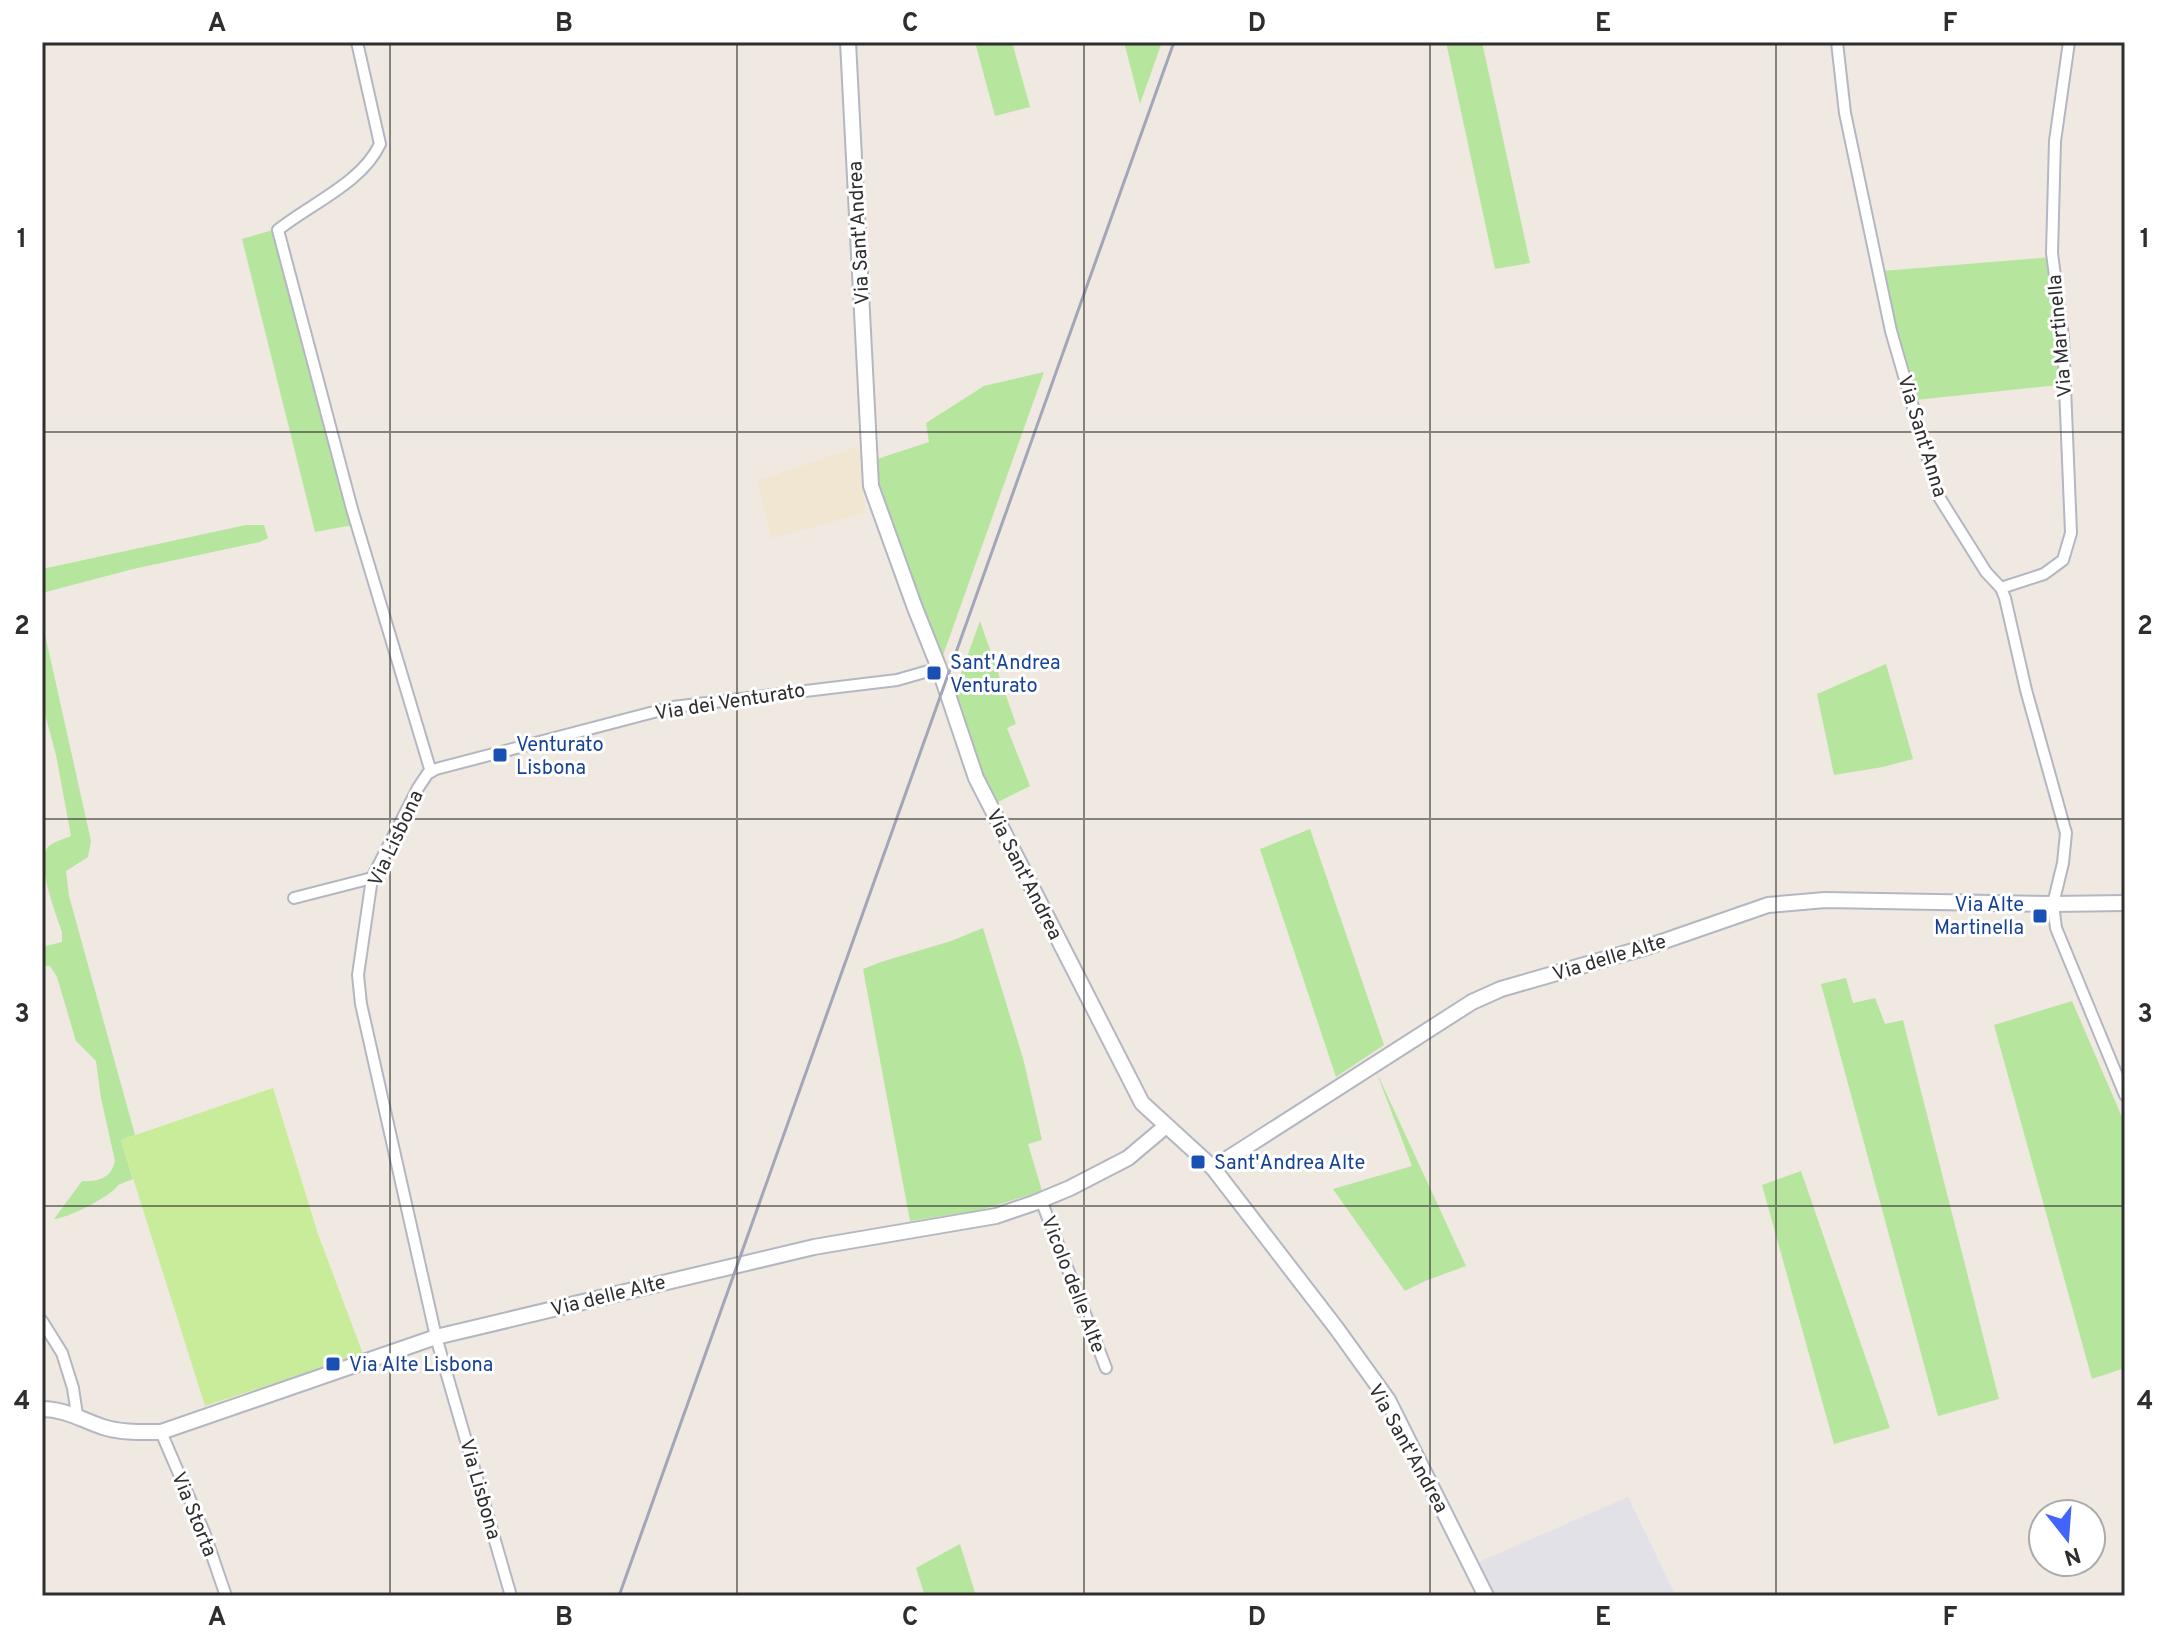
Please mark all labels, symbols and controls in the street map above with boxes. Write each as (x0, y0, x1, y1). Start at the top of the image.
text: A (208, 8, 226, 41)
text: B (555, 8, 573, 41)
text: C (902, 8, 918, 41)
text: D (1248, 8, 1266, 41)
text: E (1595, 8, 1611, 41)
text: F (1943, 8, 1958, 41)
street label: Via Sant'Andrea (843, 160, 877, 305)
text: 1 (17, 224, 27, 257)
text: 1 (2140, 224, 2150, 257)
street label: Via Martinella (2043, 273, 2079, 398)
street label: Via Sant'Anna (1890, 373, 1952, 501)
text: 2 (14, 611, 30, 644)
text: 2 (2137, 611, 2153, 644)
place label: Sant'Andrea Venturato (950, 651, 1060, 700)
marker: Sant'Andrea Venturato (925, 664, 943, 682)
street label: Via dei Venturato (653, 678, 807, 728)
place label: Venturato Lisbona (516, 733, 604, 782)
marker: Venturato Lisbona (491, 746, 509, 764)
street label: Via Lisbona (363, 786, 430, 891)
street label: Via Sant'Andrea (979, 805, 1067, 945)
place label: Via Alte Martinella (1934, 893, 2024, 942)
marker: Via Alte Martinella (2031, 907, 2049, 925)
street label: Via delle Alte (1550, 929, 1670, 989)
text: 3 (14, 999, 30, 1032)
text: 3 (2137, 999, 2153, 1032)
place label: Sant'Andrea Alte (1214, 1151, 1365, 1177)
marker: Sant'Andrea Alte (1189, 1153, 1207, 1171)
street label: Vicolo delle Alte (1034, 1213, 1110, 1357)
street label: Via delle Alte (548, 1270, 669, 1324)
place label: Via Alte Lisbona (349, 1353, 493, 1379)
marker: Via Alte Lisbona (324, 1355, 342, 1373)
street label: Via Sant'Andrea (1361, 1380, 1453, 1518)
text: 4 (14, 1386, 30, 1419)
text: 4 (2137, 1386, 2153, 1419)
street label: Via Lisbona (452, 1436, 506, 1543)
street label: Via Storta (164, 1468, 222, 1561)
north arrow (2027, 1498, 2107, 1578)
text: N (2061, 1540, 2084, 1570)
text: A (208, 1602, 226, 1635)
text: B (555, 1602, 573, 1635)
text: C (902, 1602, 918, 1635)
text: D (1248, 1602, 1266, 1635)
text: E (1595, 1602, 1611, 1635)
text: F (1943, 1602, 1958, 1635)

